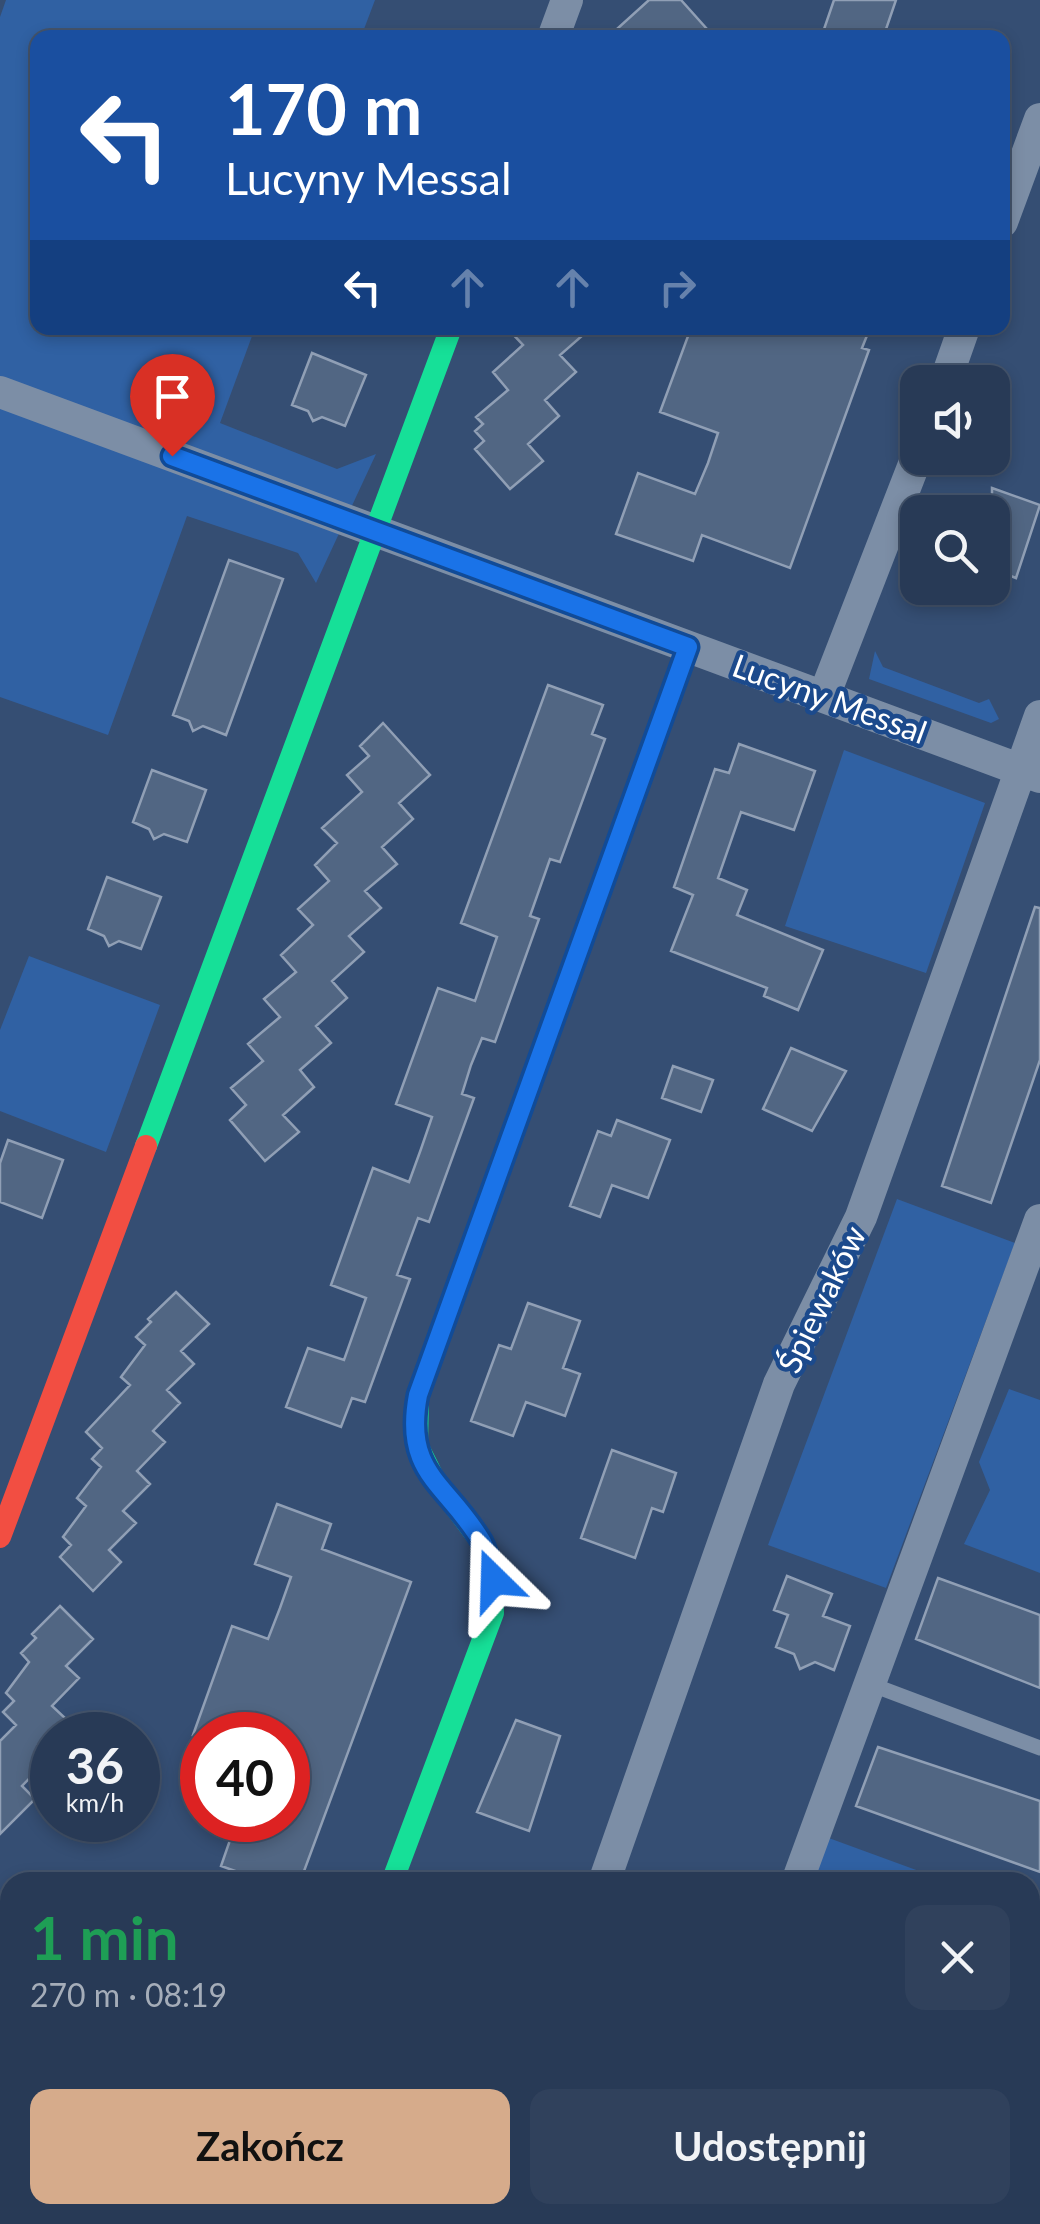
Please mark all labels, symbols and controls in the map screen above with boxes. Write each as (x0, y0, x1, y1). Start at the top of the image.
text: 170 m (225, 66, 422, 150)
icon: left (60, 70, 190, 200)
text: Lucyny Messal (225, 151, 512, 205)
icon: left (335, 260, 390, 315)
icon: ahead (440, 260, 495, 315)
icon: ahead (545, 260, 600, 315)
icon: right (650, 260, 705, 315)
pin (130, 354, 215, 457)
map controls (900, 365, 1010, 605)
button: sound (900, 365, 1010, 475)
icon: arrive (145, 369, 200, 424)
button: search (900, 495, 1010, 605)
street label: Lucyny Messal (728, 645, 932, 751)
street label: Śpiewaków (769, 1219, 873, 1379)
position arrow (442, 1528, 546, 1632)
speed limit sign: 40 (180, 1712, 310, 1842)
text: 36 (66, 1735, 124, 1795)
text: km/h (66, 1787, 124, 1817)
text: 1 min (30, 1901, 179, 1973)
button: close (905, 1905, 1010, 2010)
text: 270 m · 08:19 (30, 1975, 227, 2014)
button: Zakończ (30, 2089, 510, 2204)
button: Udostępnij (530, 2089, 1010, 2204)

